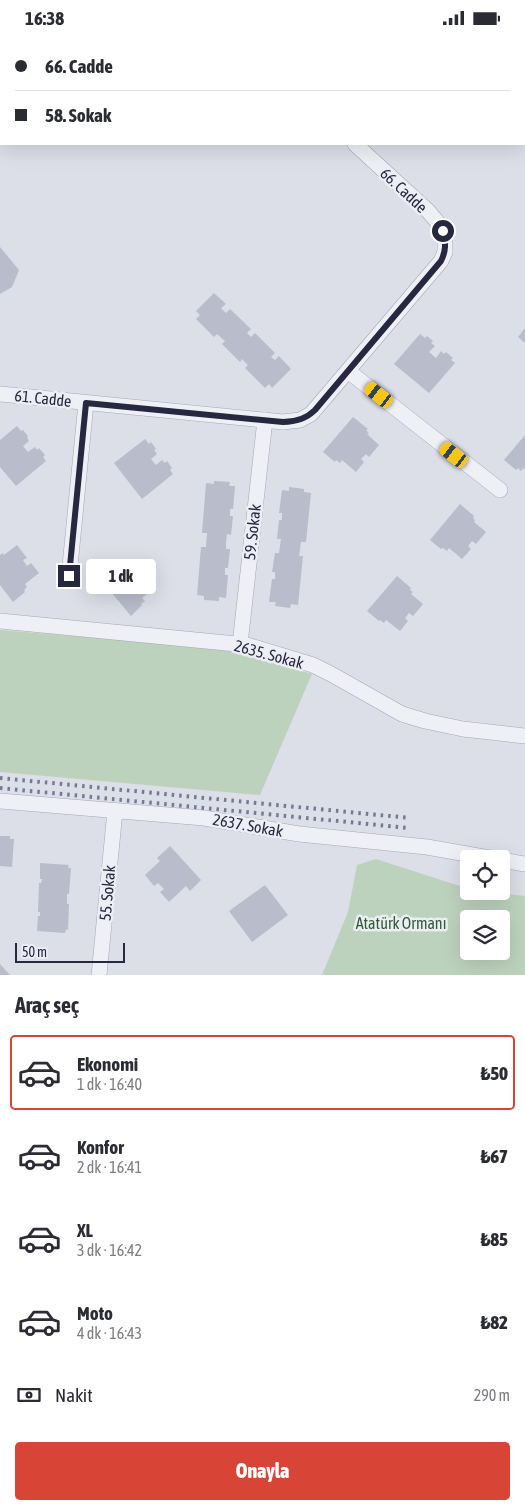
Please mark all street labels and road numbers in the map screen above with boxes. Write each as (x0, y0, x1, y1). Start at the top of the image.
street label: 66. Cadde (377, 164, 431, 216)
street label: 61. Cadde (14, 386, 72, 410)
street label: 59. Sokak (240, 503, 264, 561)
street label: 2635. Sokak (232, 636, 306, 672)
street label: 2637. Sokak (212, 810, 284, 840)
street label: 55. Sokak (96, 864, 118, 922)

